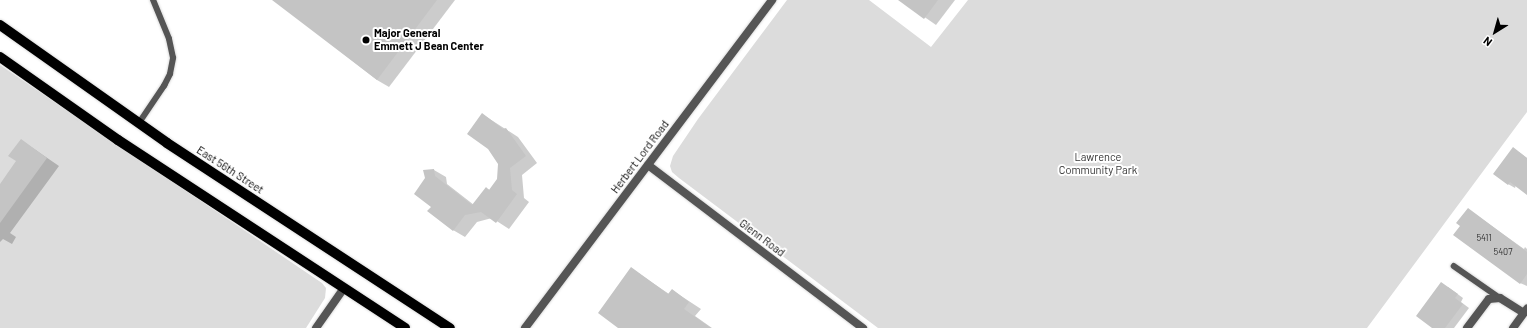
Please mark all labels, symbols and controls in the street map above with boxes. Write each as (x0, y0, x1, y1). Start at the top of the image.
north arrow (1475, 12, 1515, 52)
place label: Major General Emmett J Bean Center (374, 27, 484, 53)
marker: Major General Emmett J Bean Center (361, 35, 371, 45)
text: N (1481, 35, 1494, 49)
street label: Herbert Lord Road (608, 118, 672, 196)
street label: East 56th Street (194, 143, 266, 197)
park label: Lawrence Community Park (1059, 151, 1137, 177)
street label: Glenn Road (737, 217, 787, 259)
house number: 5411 (1476, 233, 1492, 243)
house number: 5407 (1494, 247, 1512, 257)

